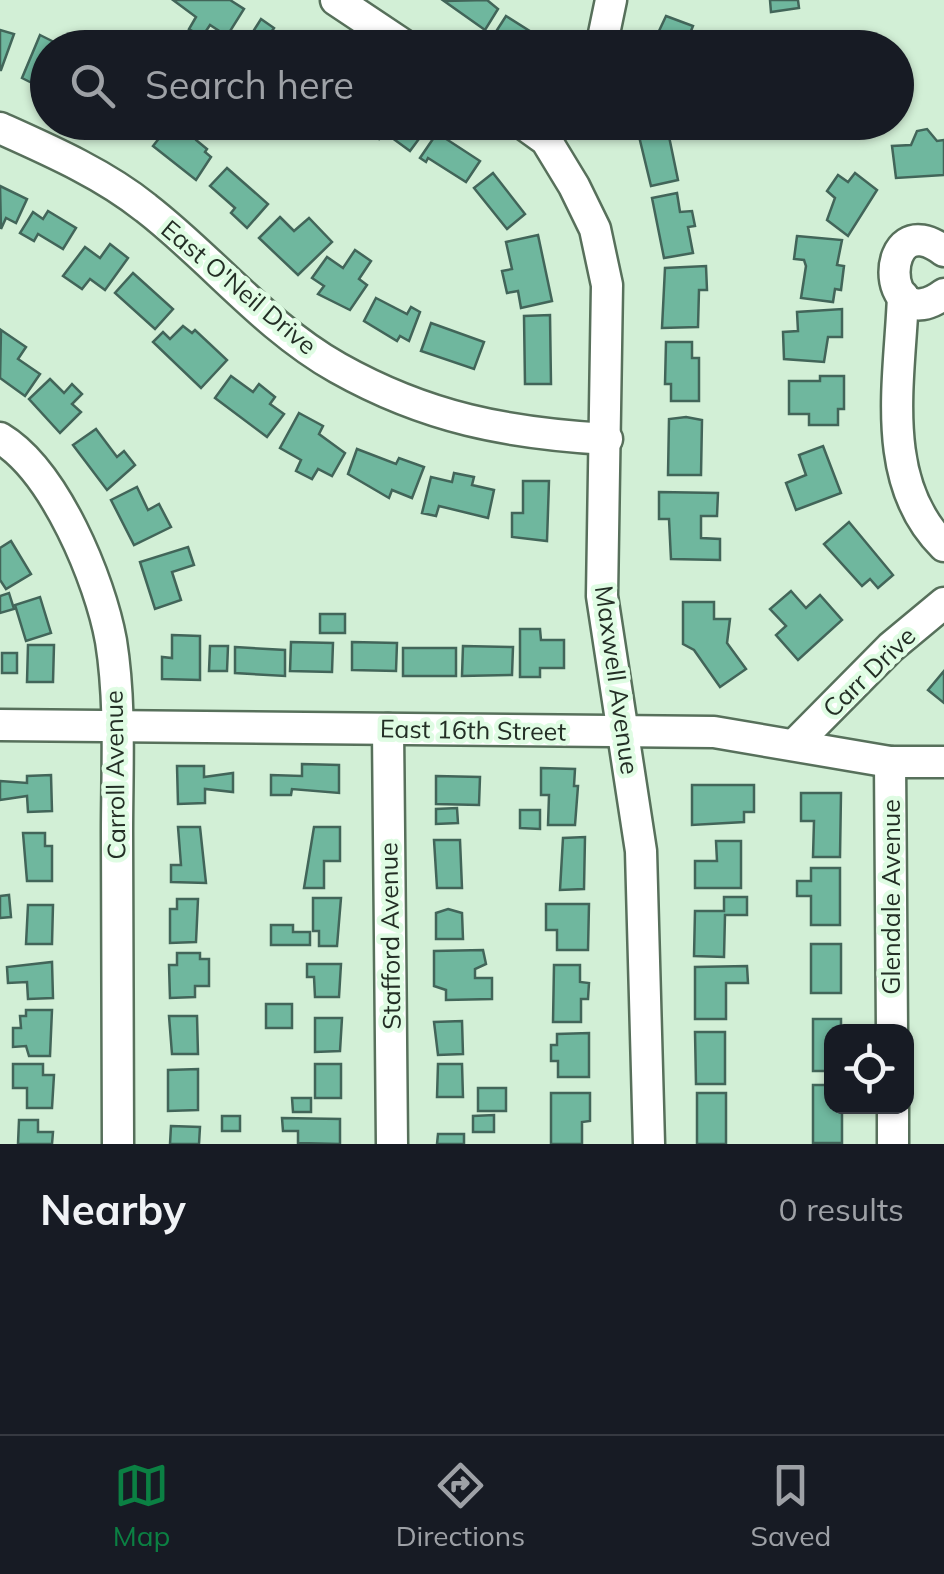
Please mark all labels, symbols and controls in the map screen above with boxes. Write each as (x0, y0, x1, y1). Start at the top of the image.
search box (30, 30, 914, 140)
icon: search (65, 58, 120, 113)
text: Search here (145, 61, 354, 109)
street label: East O'Neil Drive (155, 213, 323, 361)
street label: Maxwell Avenue (589, 584, 646, 776)
street label: Carr Drive (816, 620, 921, 723)
street label: Carroll Avenue (98, 690, 131, 860)
street label: East 16th Street (380, 712, 567, 747)
street label: Glendale Avenue (875, 799, 906, 995)
street label: Stafford Avenue (372, 842, 407, 1030)
map controls (824, 1024, 914, 1114)
button: locate (824, 1024, 914, 1114)
text: Nearby (40, 1183, 186, 1236)
text: 0 results (779, 1189, 904, 1229)
tab: Map (113, 1458, 170, 1553)
tab: Directions (396, 1458, 525, 1553)
tab: Saved (750, 1458, 831, 1553)

